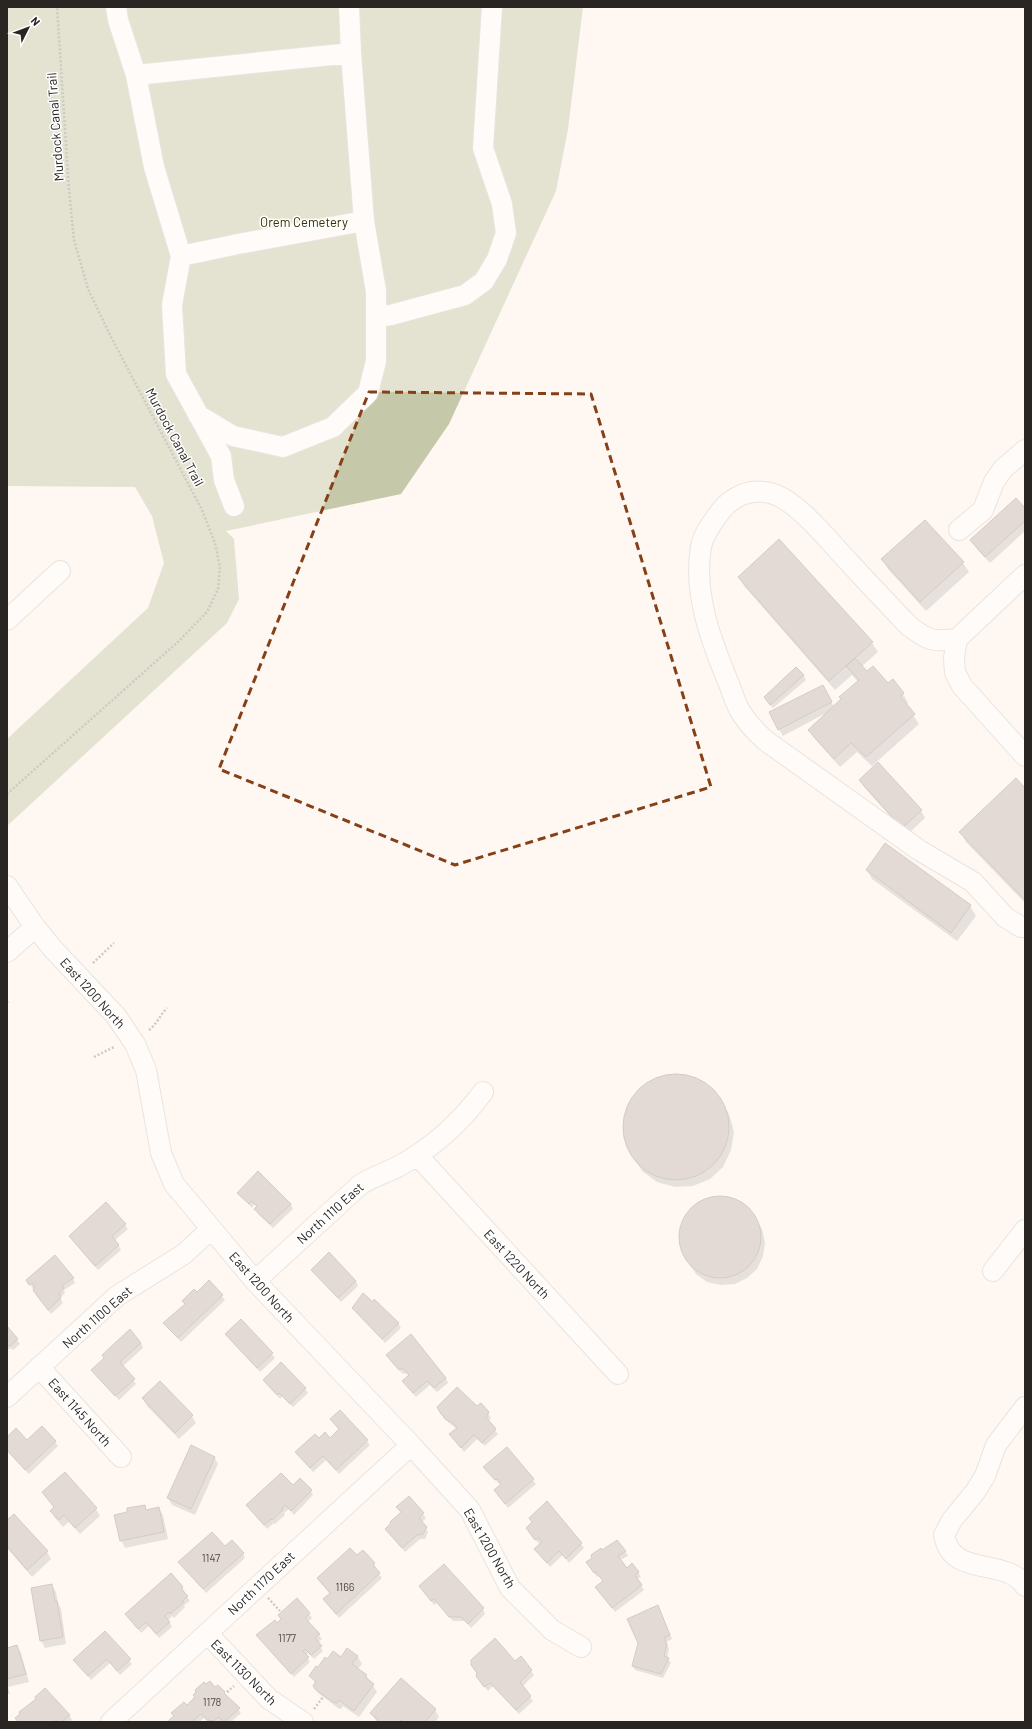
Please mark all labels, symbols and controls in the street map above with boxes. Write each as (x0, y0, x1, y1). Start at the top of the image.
north arrow (8, 8, 48, 48)
text: N (29, 14, 43, 28)
street label: Murdock Canal Trail (43, 72, 67, 182)
park label: Orem Cemetery (260, 214, 348, 230)
street label: Murdock Canal Trail (142, 385, 208, 489)
street label: East 1200 North (57, 954, 129, 1032)
street label: North 1110 East (293, 1179, 367, 1247)
street label: East 1220 North (481, 1226, 553, 1302)
street label: East 1200 North (226, 1248, 298, 1326)
street label: North 1100 East (59, 1282, 135, 1352)
street label: East 1145 North (45, 1375, 115, 1449)
street label: East 1200 North (461, 1505, 519, 1591)
street label: North 1170 East (224, 1548, 298, 1618)
house number: 1147 (202, 1551, 220, 1564)
house number: 1166 (335, 1580, 355, 1593)
house number: 1177 (278, 1631, 296, 1644)
street label: East 1130 North (208, 1636, 280, 1708)
house number: 1178 (203, 1695, 222, 1708)

